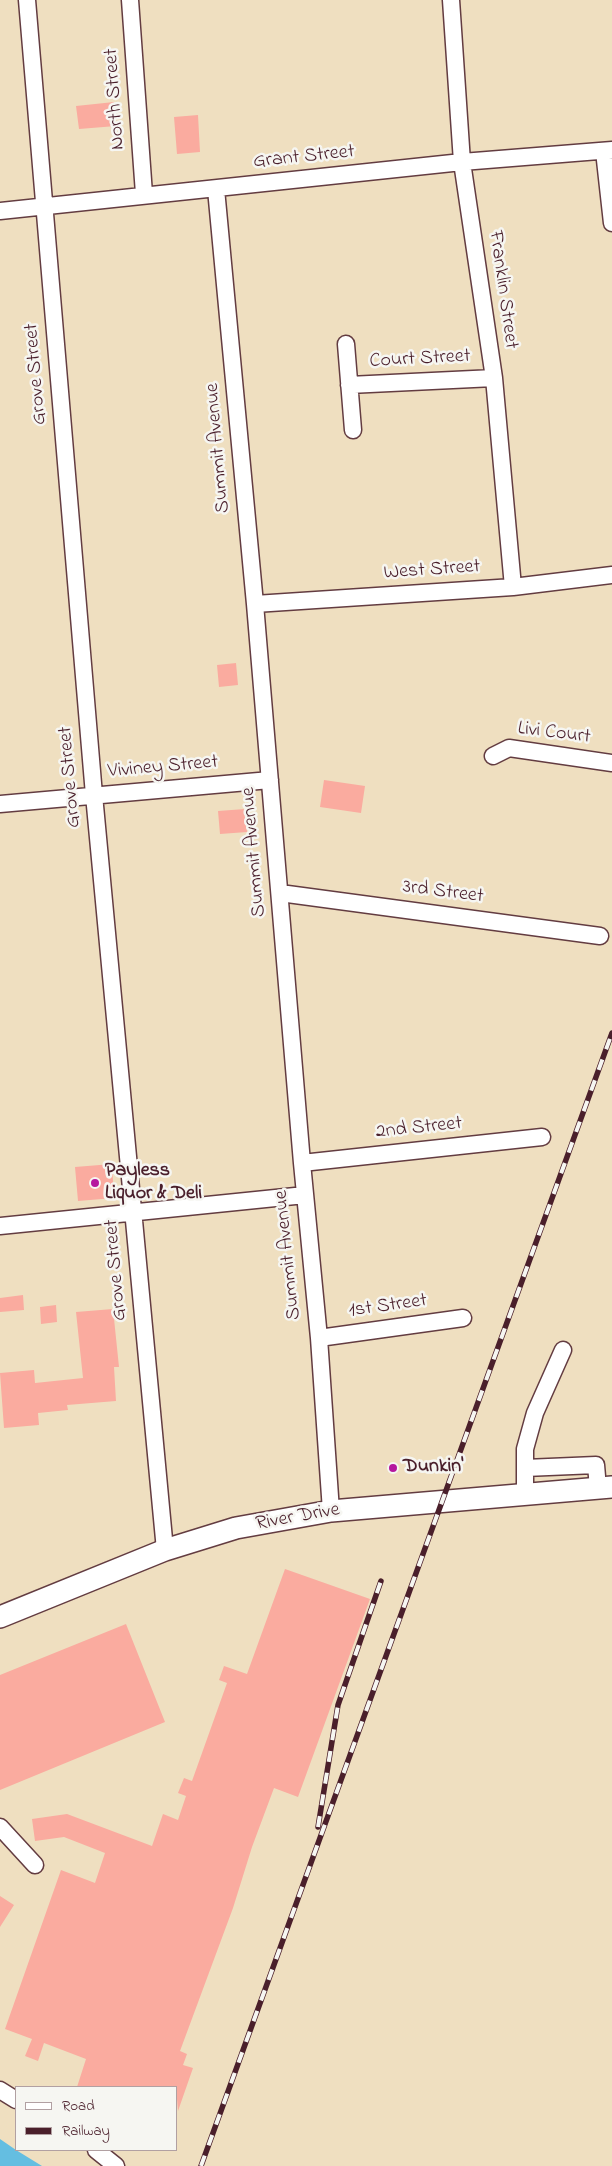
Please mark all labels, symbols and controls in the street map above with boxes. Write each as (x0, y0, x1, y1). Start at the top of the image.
street label: North Street (100, 47, 132, 151)
street label: Grant Street (252, 141, 356, 175)
street label: Franklin Street (482, 229, 522, 351)
street label: Grove Street (21, 322, 53, 426)
street label: Court Street (369, 345, 471, 375)
street label: Summit Avenue (201, 382, 237, 514)
street label: West Street (383, 556, 481, 586)
street label: Livi Court (516, 718, 592, 750)
street label: Grove Street (55, 725, 87, 829)
street label: Viviney Street (107, 751, 219, 785)
street label: Summit Avenue (237, 786, 273, 918)
street label: 3rd Street (401, 876, 485, 910)
street label: 2nd Street (375, 1113, 463, 1145)
place label: Payless Liquor & Deli (105, 1160, 202, 1207)
marker: Payless Liquor & Deli (89, 1177, 101, 1189)
street label: Summit Avenue (270, 1189, 308, 1321)
street label: Grove Street (101, 1218, 133, 1322)
street label: 1st Street (347, 1290, 429, 1324)
place label: Dunkin' (403, 1456, 463, 1480)
marker: Dunkin' (387, 1462, 399, 1474)
street label: River Drive (254, 1499, 342, 1537)
legend (15, 2086, 178, 2151)
text: Road (62, 2095, 95, 2117)
text: Railway (62, 2120, 110, 2142)

